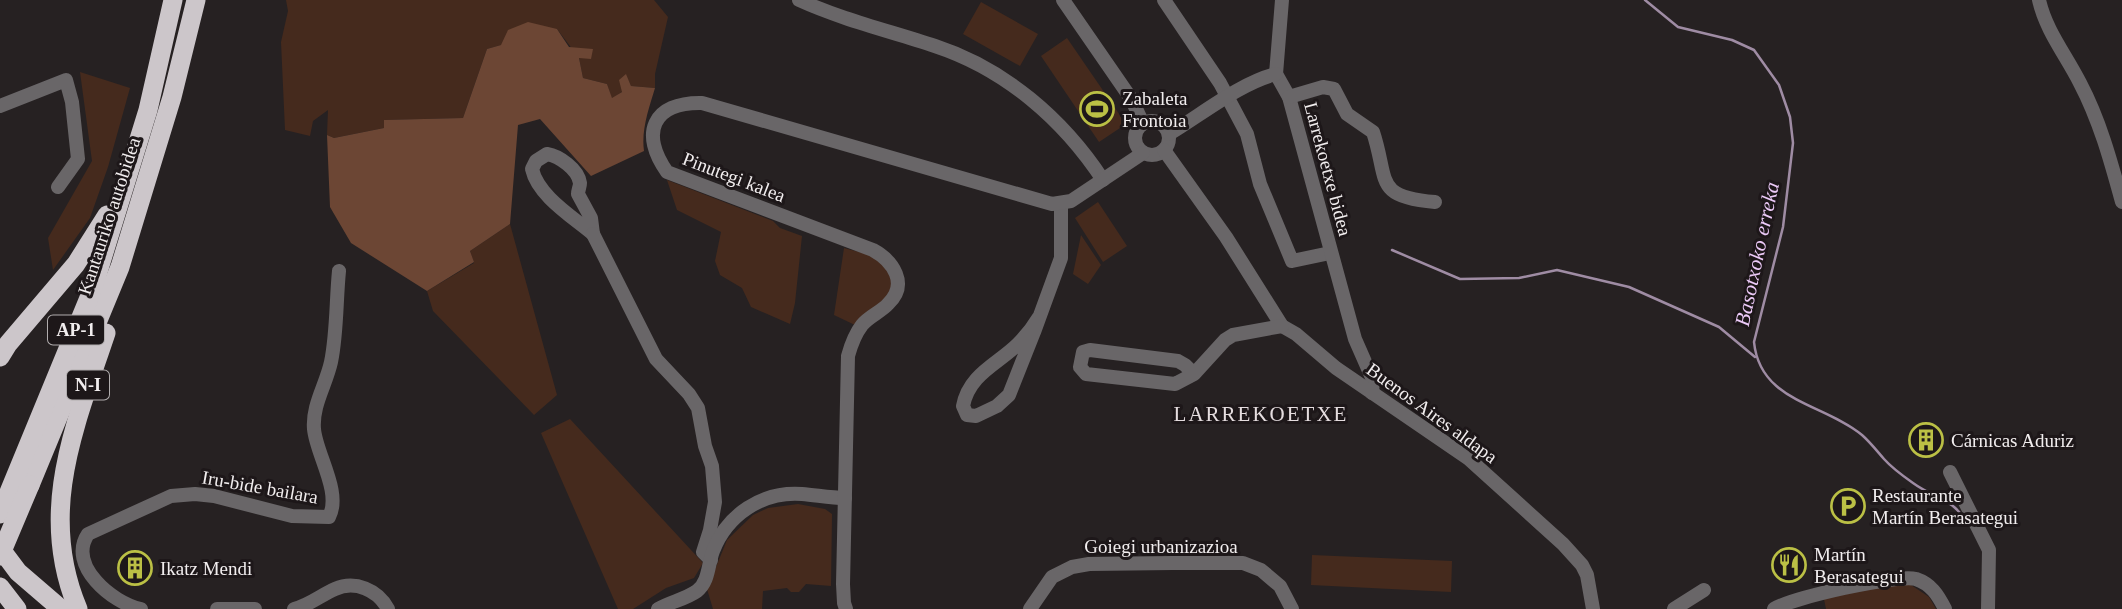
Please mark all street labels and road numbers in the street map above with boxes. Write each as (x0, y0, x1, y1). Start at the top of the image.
street label: Larrekoetxe bidea (1300, 100, 1356, 239)
street label: Kantauriko autobidea (74, 134, 145, 297)
street label: Pinutegi kalea (680, 148, 789, 206)
road number: AP-1 (48, 316, 104, 344)
street label: Buenos Aires aldapa (1363, 359, 1502, 468)
road number: N-I (67, 370, 109, 400)
street label: Iru-bide bailara (200, 466, 320, 508)
street label: Goiegi urbanizazioa (1084, 536, 1238, 557)

